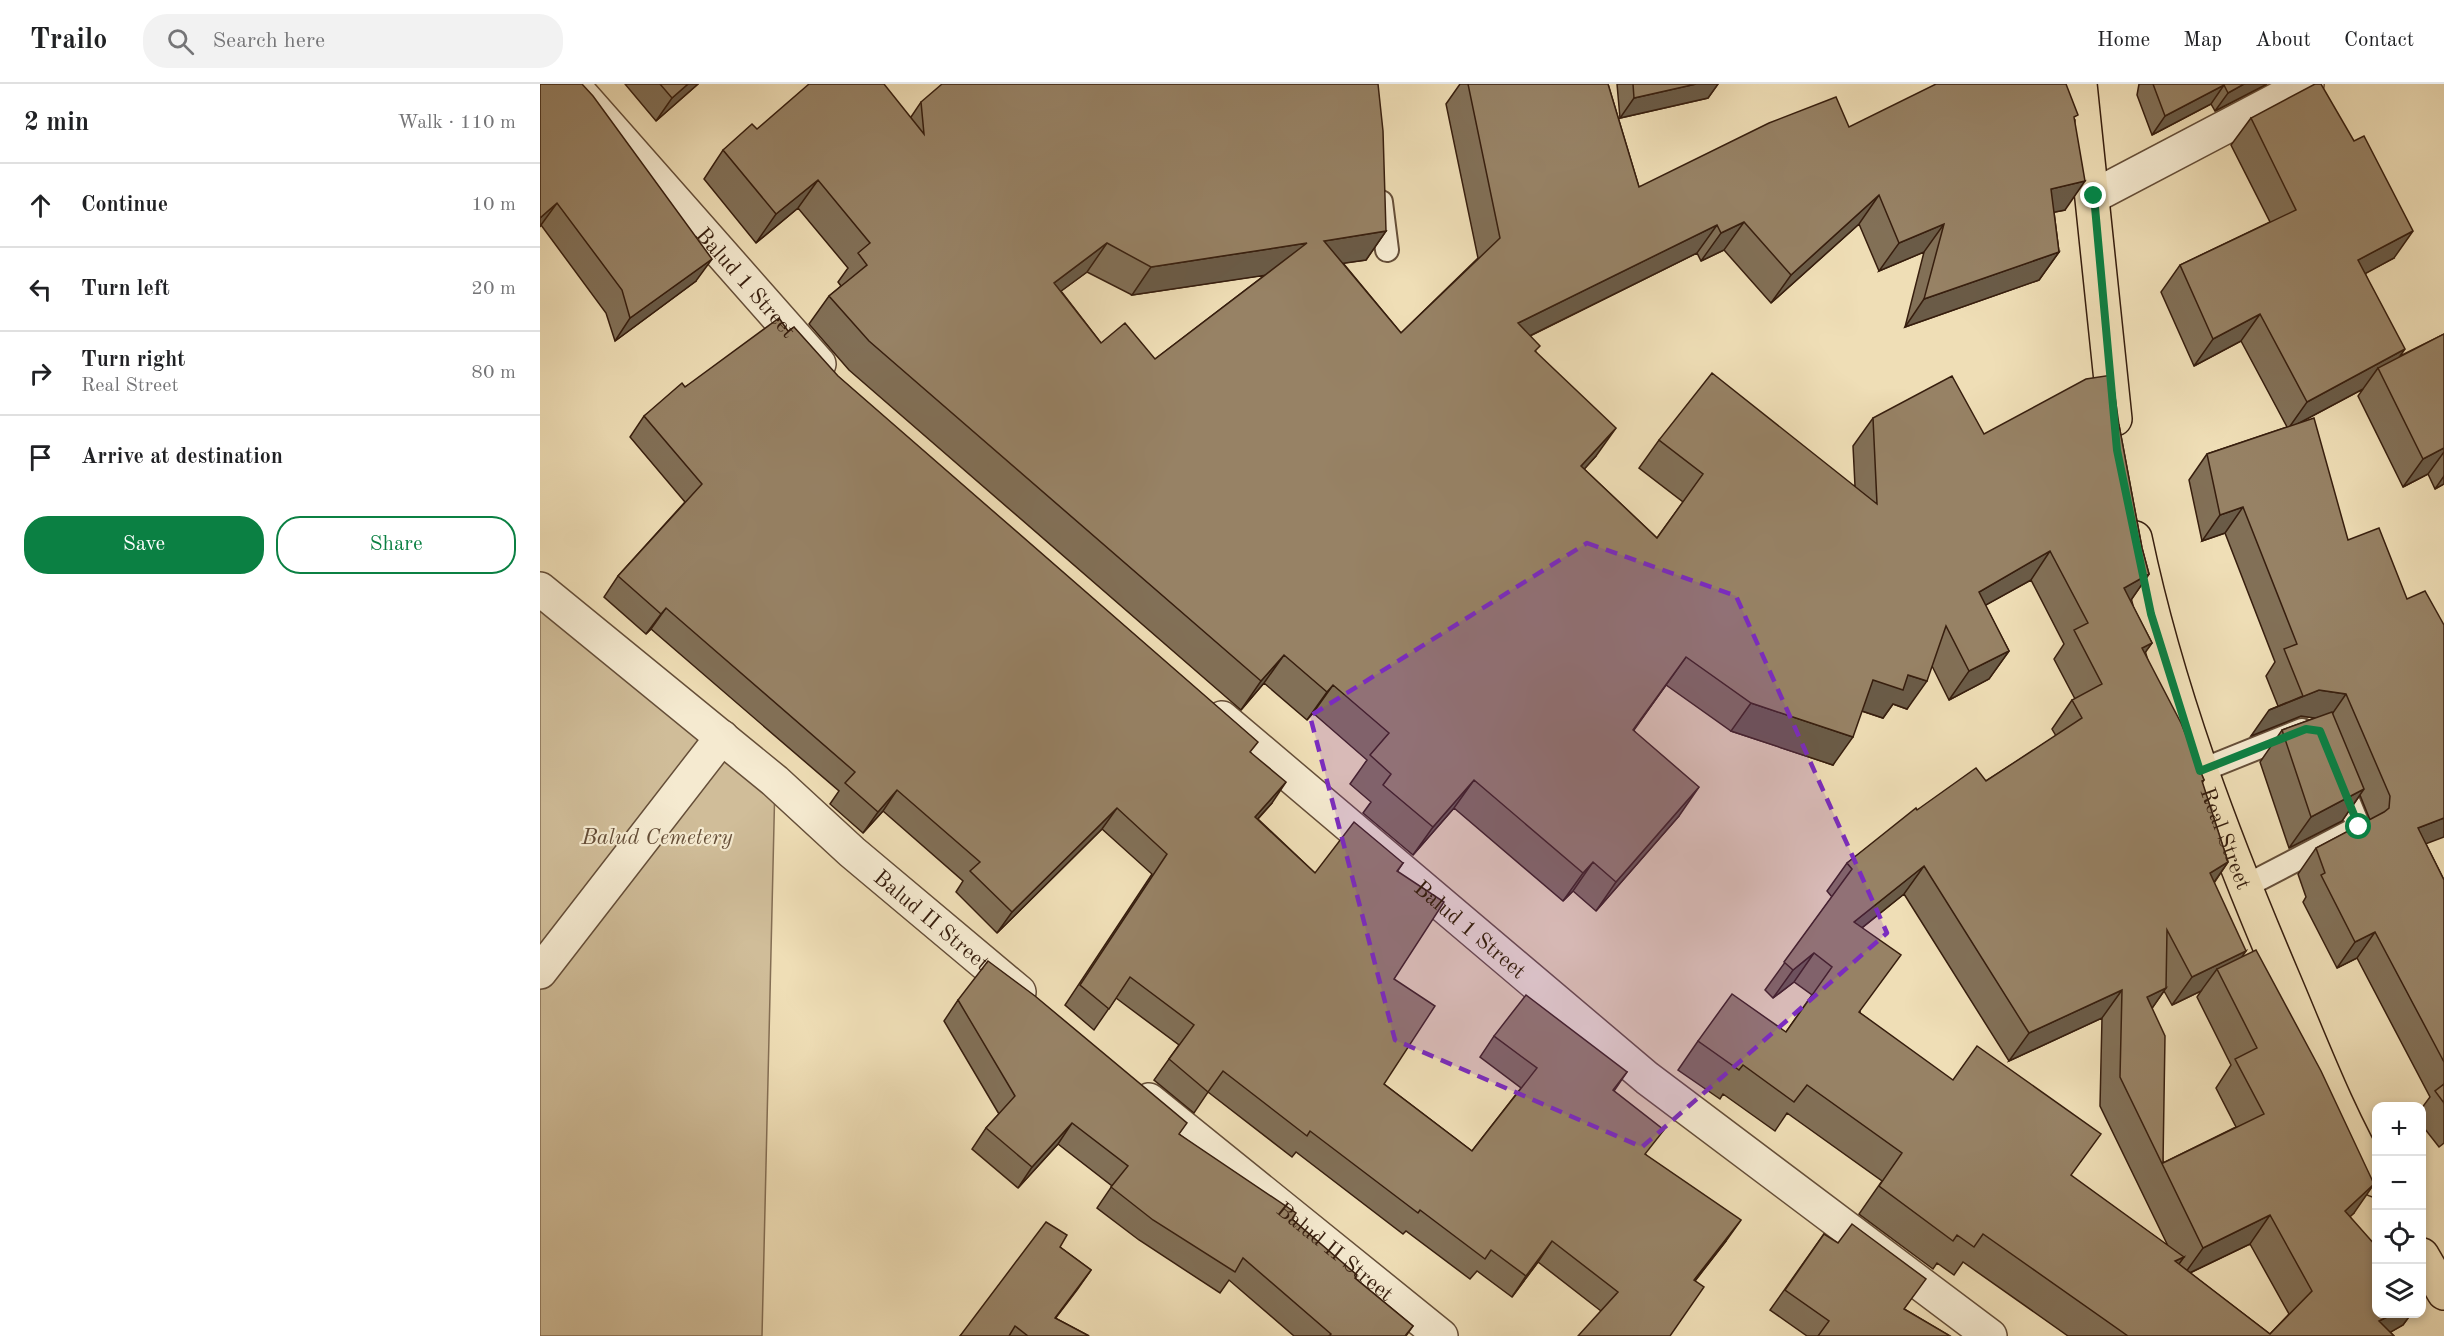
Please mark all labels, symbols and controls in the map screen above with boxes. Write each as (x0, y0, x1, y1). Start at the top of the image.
search box (143, 14, 563, 68)
icon: search (164, 25, 197, 58)
text: Trailo (30, 27, 107, 55)
text: Search here (212, 30, 325, 52)
text: Home (2097, 30, 2150, 51)
text: Map (2183, 30, 2222, 51)
text: About (2255, 30, 2311, 51)
text: Contact (2344, 30, 2414, 51)
text: 2 min (24, 110, 89, 136)
text: Walk · 110 m (397, 113, 516, 133)
route end (2080, 182, 2106, 208)
icon: ahead (24, 189, 57, 222)
text: Continue (81, 194, 168, 216)
text: 10 m (471, 195, 516, 215)
street label: Balud 1 Street (691, 224, 799, 343)
icon: left (24, 273, 57, 306)
text: Turn left (81, 278, 170, 300)
text: 20 m (471, 279, 516, 299)
text: Turn right (81, 349, 185, 371)
icon: right (24, 357, 57, 390)
text: 80 m (471, 363, 516, 383)
text: Real Street (81, 376, 178, 396)
icon: arrive (24, 441, 57, 474)
text: Arrive at destination (81, 446, 283, 468)
button: Save (24, 516, 264, 574)
button: Share (276, 516, 516, 574)
street label: Real Street (2195, 785, 2254, 893)
route start (2345, 813, 2371, 839)
park label: Balud Cemetery (580, 827, 733, 849)
street label: Balud II Street (869, 866, 993, 975)
street label: Balud 1 Street (1409, 877, 1529, 983)
map controls (2372, 1102, 2426, 1318)
button: + (2372, 1102, 2426, 1156)
button: − (2372, 1156, 2426, 1210)
street label: Balud II Street (1272, 1199, 1397, 1306)
button: locate (2372, 1210, 2426, 1264)
button: layers (2372, 1264, 2426, 1318)

